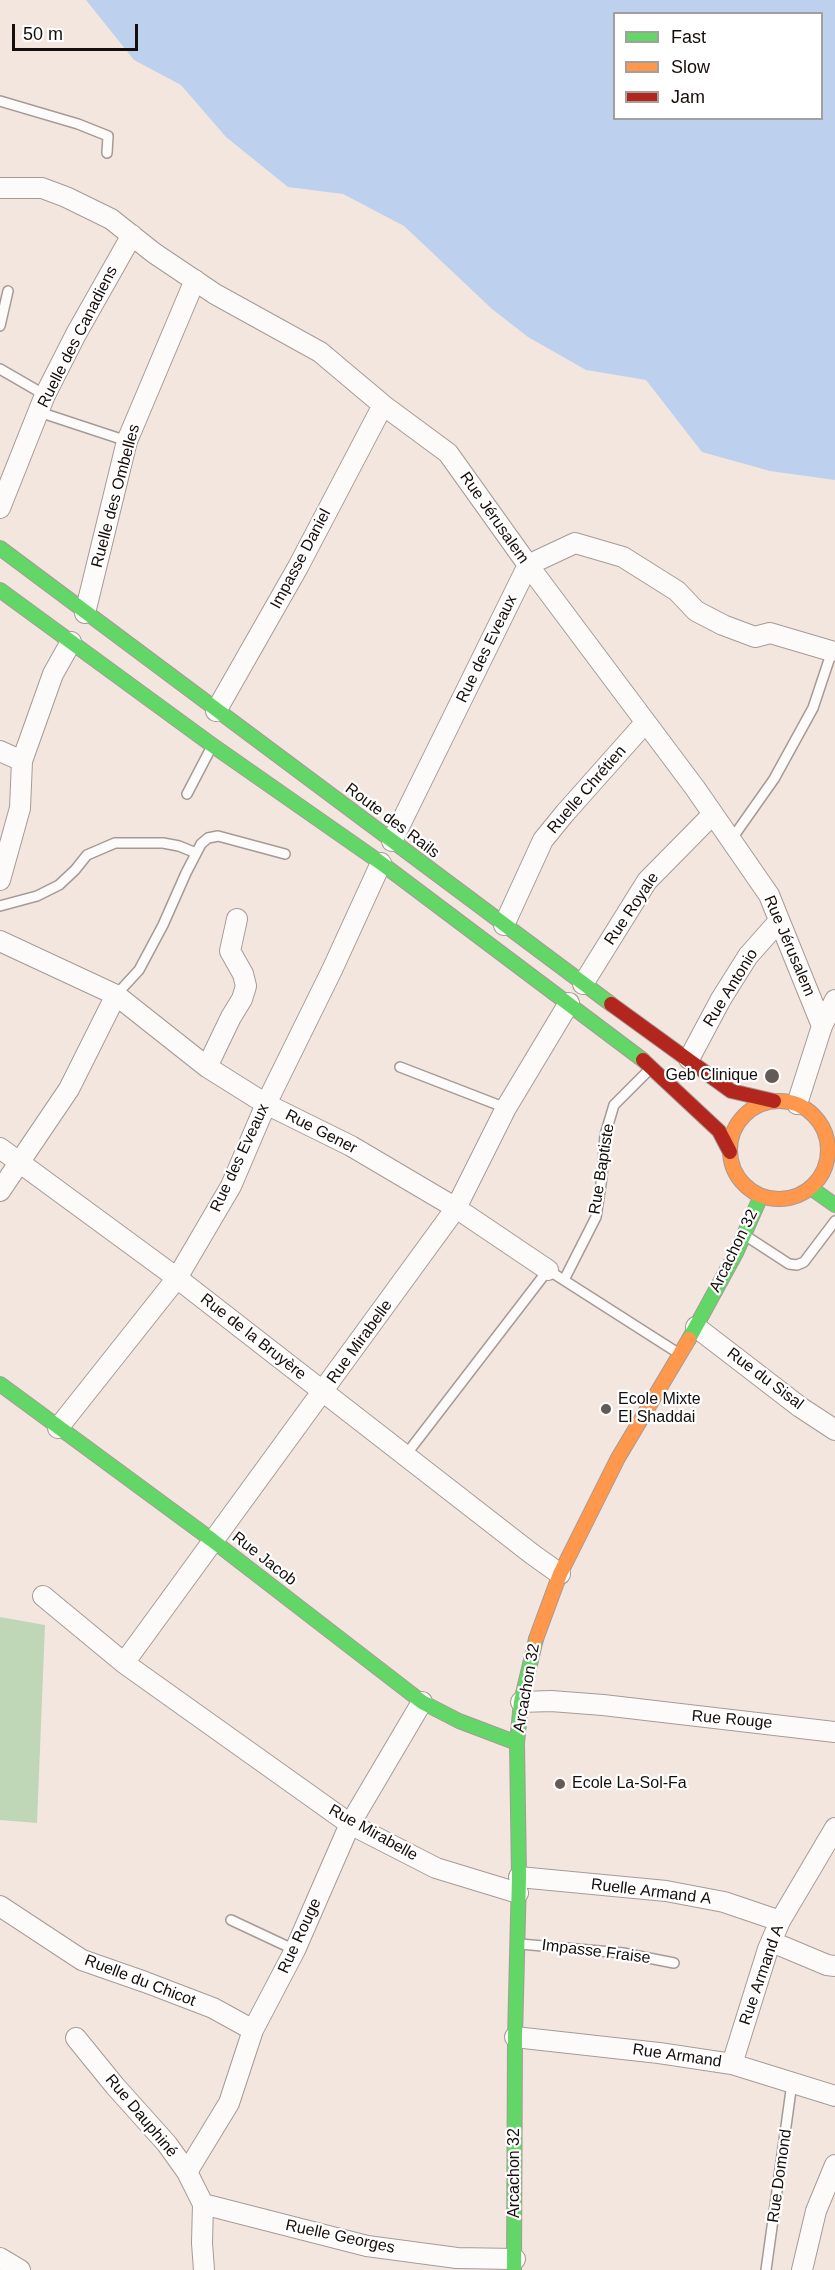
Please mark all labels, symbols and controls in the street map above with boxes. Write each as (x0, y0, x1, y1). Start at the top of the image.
scale bar (15, 12, 141, 50)
legend (613, 12, 823, 120)
text: 50 m (23, 24, 63, 44)
text: Fast (671, 27, 706, 47)
text: Slow (671, 57, 710, 77)
text: Jam (671, 87, 705, 107)
street label: Ruelle des Canadiens (34, 263, 122, 411)
street label: Ruelle des Ombelles (88, 422, 144, 570)
street label: Rue Jérusalem (455, 468, 533, 568)
street label: Impasse Daniel (267, 506, 335, 612)
street label: Rue des Eveaux (453, 592, 521, 706)
street label: Ruelle Chrétien (544, 742, 630, 838)
street label: Route des Rails (341, 779, 443, 863)
street label: Rue Royale (601, 869, 663, 949)
street label: Rue Jérusalem (759, 893, 819, 999)
street label: Rue Antonio (700, 946, 762, 1030)
place label: Geb Clinique (666, 1066, 758, 1086)
marker: Geb Clinique (763, 1067, 781, 1085)
street label: Rue des Eveaux (206, 1101, 274, 1215)
street label: Rue Gener (282, 1106, 360, 1158)
street label: Rue Baptiste (585, 1122, 619, 1216)
street label: Arcachon 32 (706, 1206, 762, 1296)
street label: Rue de la Bruyère (196, 1290, 310, 1384)
street label: Rue Mirabelle (323, 1296, 397, 1388)
street label: Rue du Sisal (723, 1344, 807, 1414)
place label: Ecole Mixte El Shaddai (618, 1390, 701, 1428)
marker: Ecole Mixte El Shaddai (599, 1402, 613, 1416)
street label: Rue Jacob (228, 1528, 300, 1590)
street label: Arcachon 32 (510, 1642, 544, 1734)
street label: Rue Rouge (691, 1707, 773, 1733)
place label: Ecole La-Sol-Fa (572, 1774, 687, 1794)
marker: Ecole La-Sol-Fa (553, 1777, 567, 1791)
street label: Rue Mirabelle (325, 1801, 421, 1865)
street label: Ruelle Armand A (590, 1875, 712, 1909)
street label: Rue Rouge (274, 1895, 326, 1977)
street label: Rue Armand A (736, 1922, 788, 2028)
street label: Impasse Fraise (541, 1936, 651, 1968)
street label: Ruelle du Chicot (82, 1951, 198, 2011)
street label: Rue Armand (631, 2040, 723, 2072)
street label: Rue Dauphiné (101, 2071, 181, 2161)
street label: Arcachon 32 (505, 2128, 525, 2218)
street label: Rue Domond (764, 2128, 796, 2224)
street label: Ruelle Georges (284, 2216, 396, 2258)

